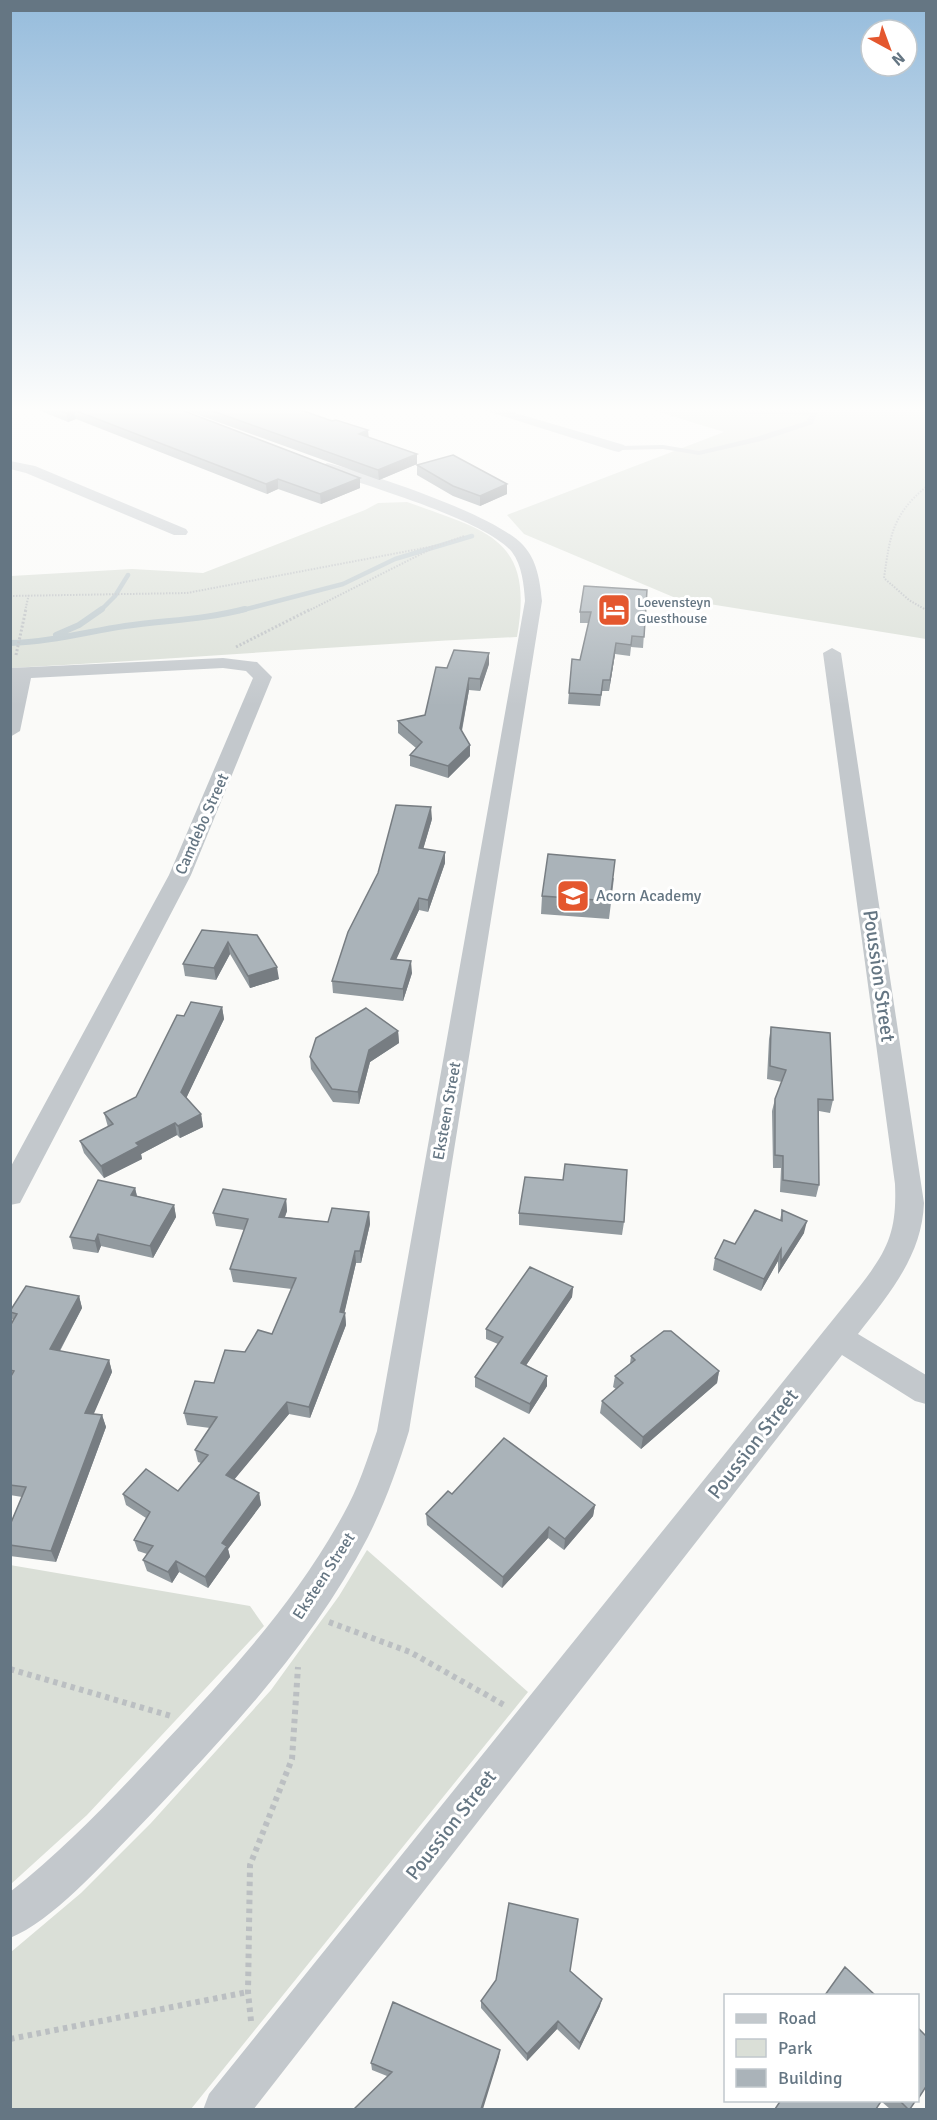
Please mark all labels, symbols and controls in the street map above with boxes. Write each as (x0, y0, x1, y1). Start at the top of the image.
north arrow (859, 18, 919, 78)
text: N (887, 47, 909, 70)
hotel icon: Loevensteyn Guesthouse (596, 592, 632, 628)
place label: Loevensteyn Guesthouse (637, 594, 711, 627)
street label: Camdebo Street (171, 770, 233, 878)
school or university icon: Acorn Academy (555, 878, 591, 914)
place label: Acorn Academy (596, 886, 702, 906)
street label: Poussion Street (857, 908, 901, 1044)
street label: Eksteen Street (429, 1060, 466, 1162)
street label: Poussion Street (702, 1384, 804, 1504)
street label: Eksteen Street (289, 1529, 360, 1623)
street label: Poussion Street (400, 1765, 502, 1885)
legend (724, 1994, 919, 2102)
text: Road (778, 2007, 817, 2029)
text: Park (778, 2037, 813, 2059)
text: Building (778, 2067, 842, 2089)

